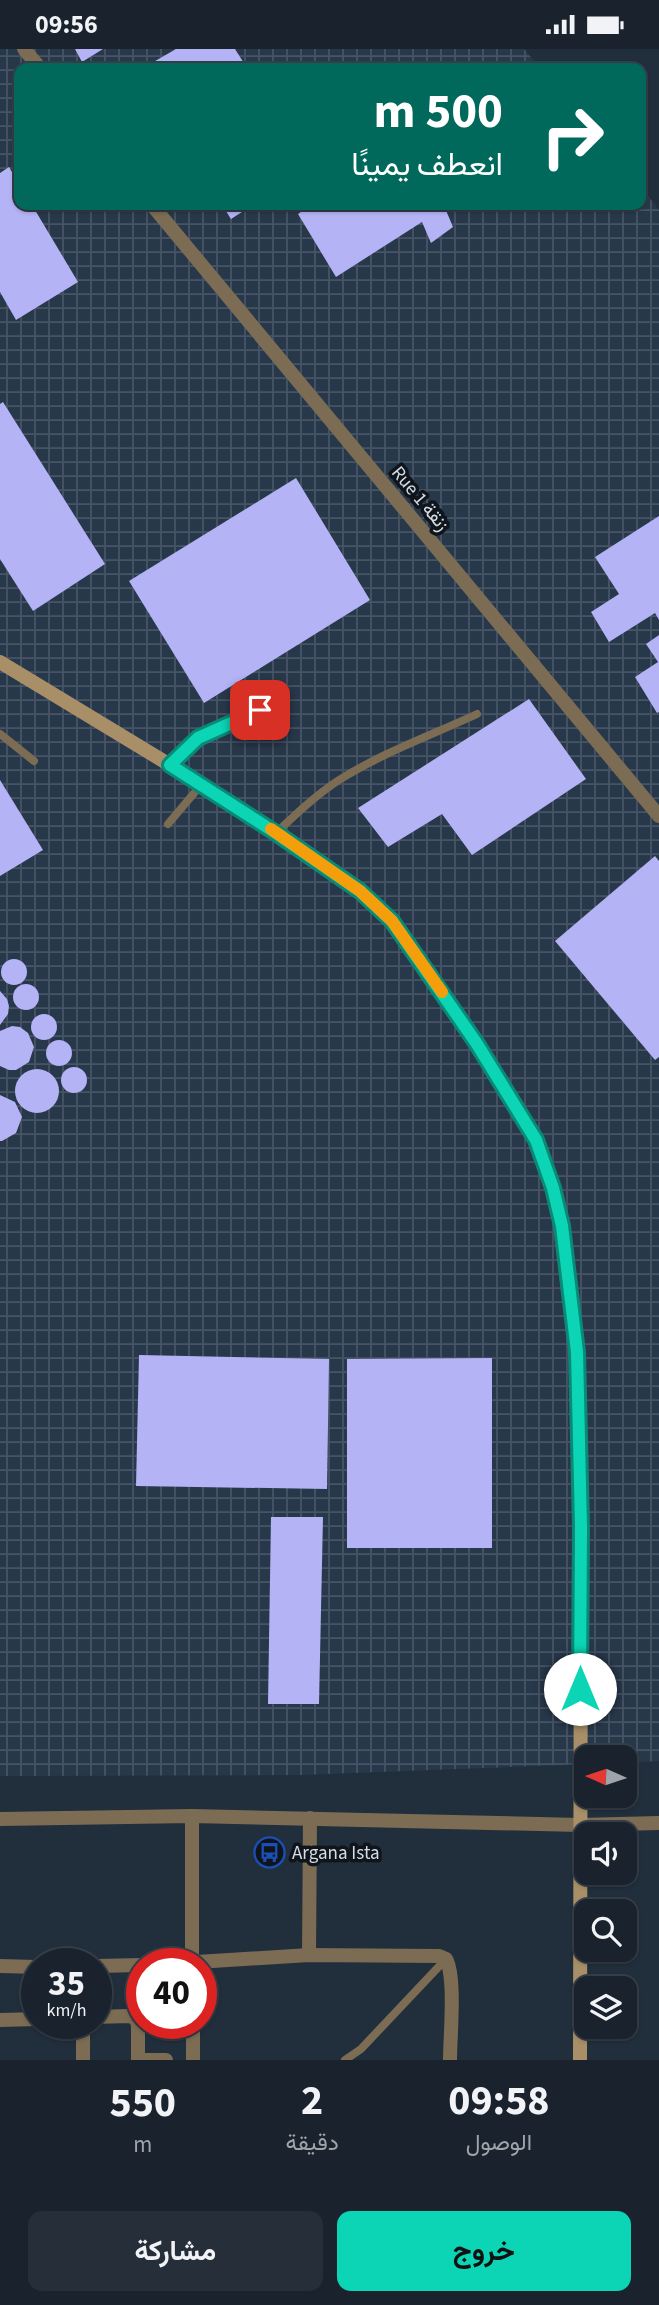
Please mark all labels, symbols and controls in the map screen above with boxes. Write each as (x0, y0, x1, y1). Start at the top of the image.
text: 09:56 (35, 6, 98, 43)
text: 500 m (374, 77, 503, 147)
icon: right (527, 91, 618, 182)
text: انعطف يمينًا (351, 142, 503, 188)
street label: Rue 1 زنقة (385, 461, 455, 537)
pin (230, 680, 290, 740)
icon: arrive (241, 691, 279, 729)
position arrow (543, 1652, 617, 1726)
north arrow (574, 1745, 637, 1808)
map controls (574, 1745, 637, 2039)
button: sound (574, 1822, 637, 1885)
bus stop icon: Argana Ista (252, 1835, 286, 1869)
place label: Argana Ista (292, 1840, 380, 1867)
button: search (574, 1899, 637, 1962)
speed limit sign: 40 (126, 1948, 217, 2039)
text: 35 (48, 1959, 85, 2009)
button: layers (574, 1976, 637, 2039)
text: km/h (47, 1998, 86, 2023)
text: 2 (301, 2071, 323, 2131)
text: 09:58 (448, 2071, 550, 2131)
text: 550 (110, 2073, 176, 2133)
text: دقيقة (286, 2126, 339, 2159)
text: الوصول (466, 2126, 532, 2159)
text: m (133, 2128, 152, 2161)
button: مشاركة (28, 2211, 323, 2291)
button: خروج (337, 2211, 631, 2291)

